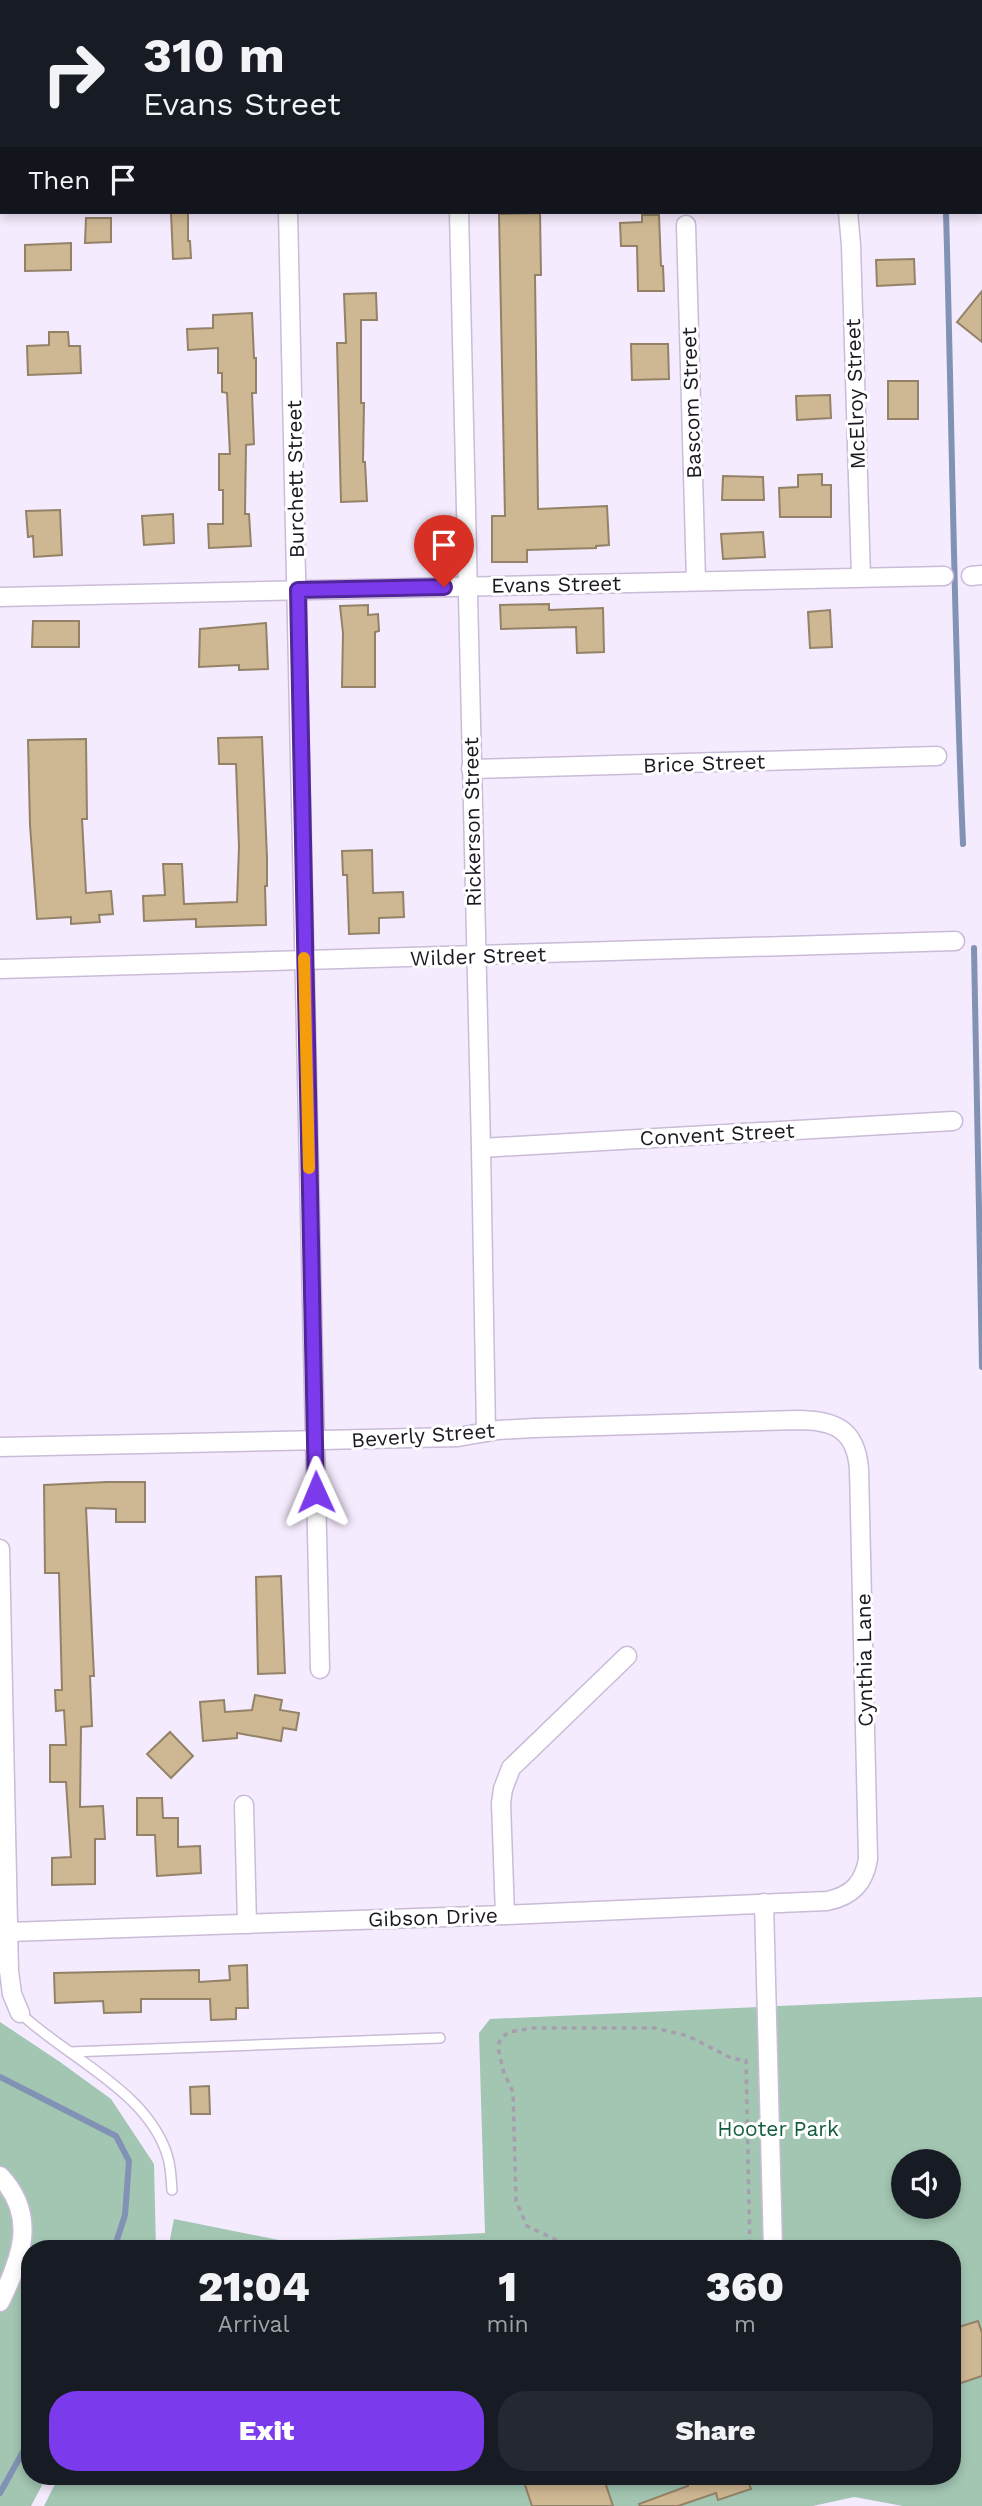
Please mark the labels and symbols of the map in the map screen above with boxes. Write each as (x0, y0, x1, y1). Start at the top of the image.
street label: McElroy Street (840, 318, 870, 470)
street label: Bascom Street (676, 327, 706, 479)
street label: Burchett Street (281, 400, 309, 558)
pin (414, 515, 474, 587)
street label: Evans Street (491, 570, 621, 598)
street label: Rickerson Street (458, 737, 486, 907)
street label: Brice Street (643, 748, 766, 778)
street label: Wilder Street (410, 941, 547, 971)
street label: Convent Street (639, 1117, 795, 1151)
street label: Beverly Street (350, 1418, 496, 1452)
position arrow (279, 1455, 353, 1529)
street label: Cynthia Lane (850, 1593, 878, 1727)
street label: Gibson Drive (368, 1902, 498, 1932)
park label: Hooter Park (717, 2116, 839, 2141)

